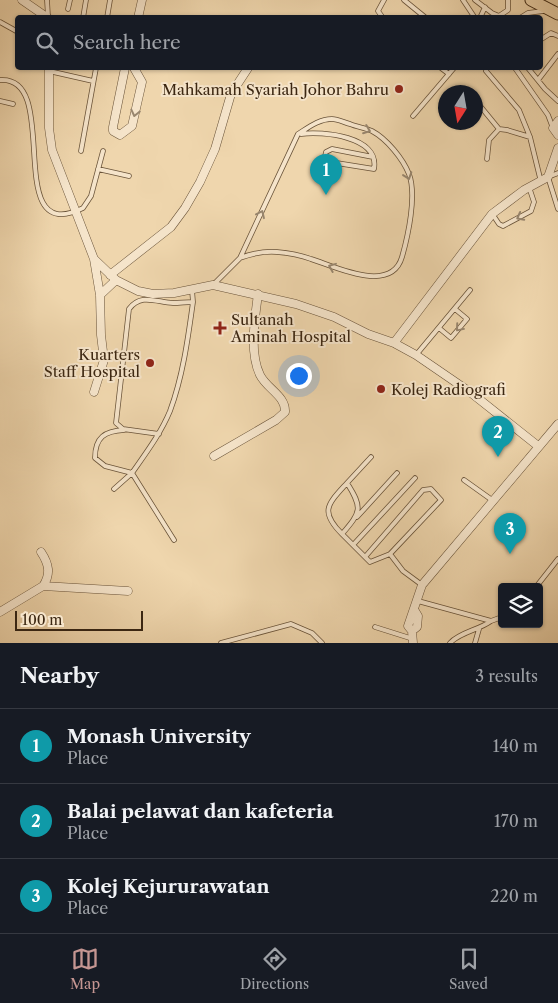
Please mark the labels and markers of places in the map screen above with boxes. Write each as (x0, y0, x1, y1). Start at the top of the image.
place label: Mahkamah Syariah Johor Bahru (162, 80, 389, 99)
marker: Mahkamah Syariah Johor Bahru (393, 83, 405, 95)
pin: 1 (310, 154, 342, 195)
place label: Sultanah Aminah Hospital (230, 310, 352, 346)
marker: Sultanah Aminah Hospital (213, 321, 227, 335)
place label: Kuarters Staff Hospital (44, 345, 141, 381)
marker: Kuarters Staff Hospital (144, 357, 156, 369)
place label: Kolej Radiografi (391, 380, 506, 399)
marker: Kolej Radiografi (375, 383, 387, 395)
pin: 2 (482, 416, 514, 457)
pin: 3 (494, 513, 526, 554)

